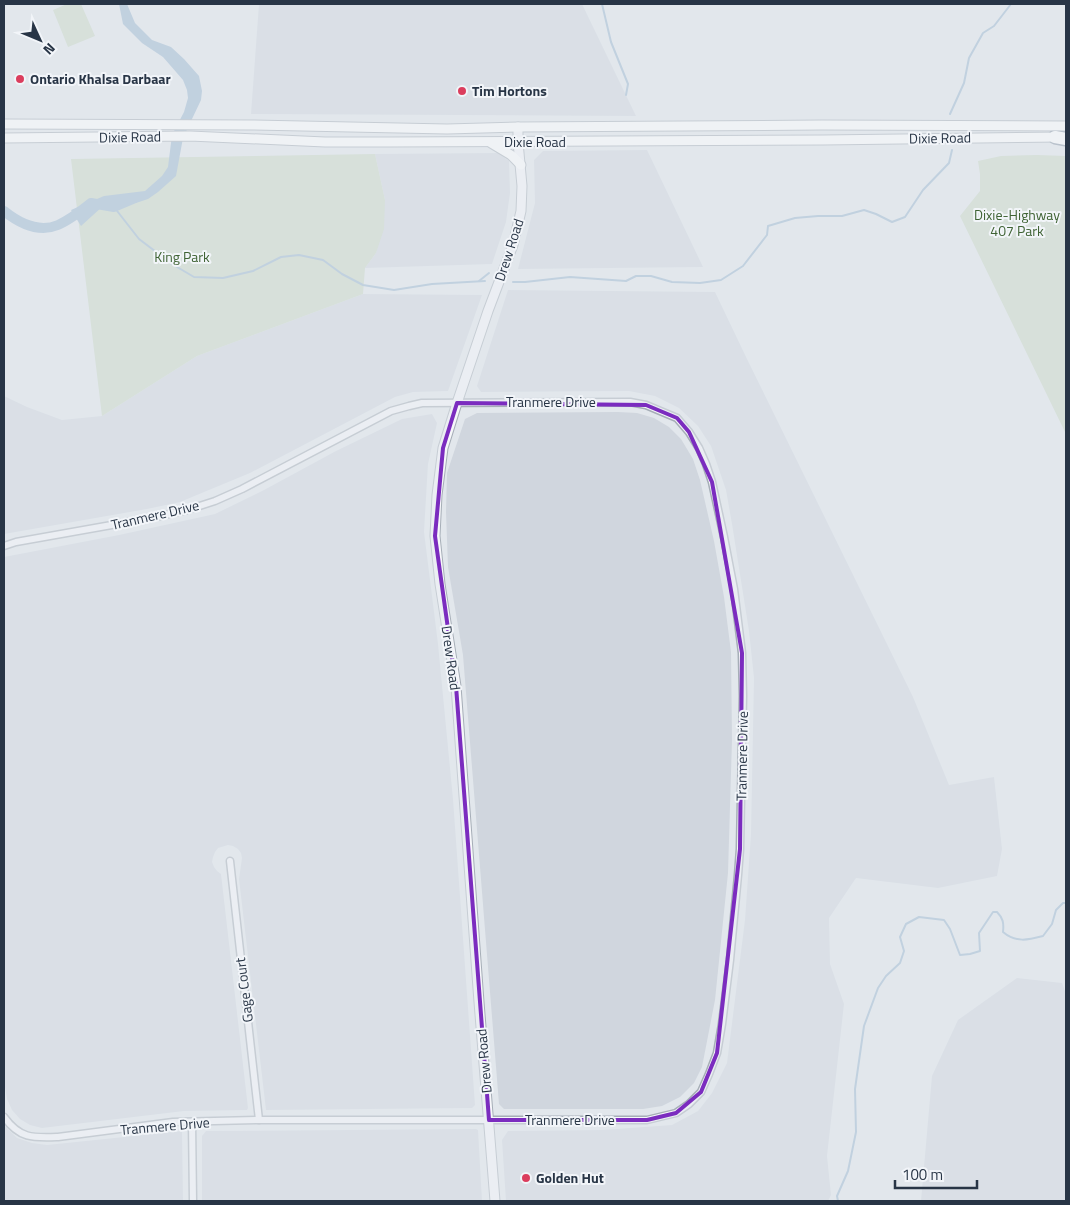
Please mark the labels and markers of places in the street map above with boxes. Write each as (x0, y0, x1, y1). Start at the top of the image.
place label: Ontario Khalsa Darbaar (30, 68, 171, 89)
marker: Ontario Khalsa Darbaar (14, 73, 26, 85)
place label: Tim Hortons (472, 80, 547, 101)
marker: Tim Hortons (456, 85, 468, 97)
place label: Golden Hut (536, 1167, 604, 1188)
marker: Golden Hut (520, 1172, 532, 1184)

